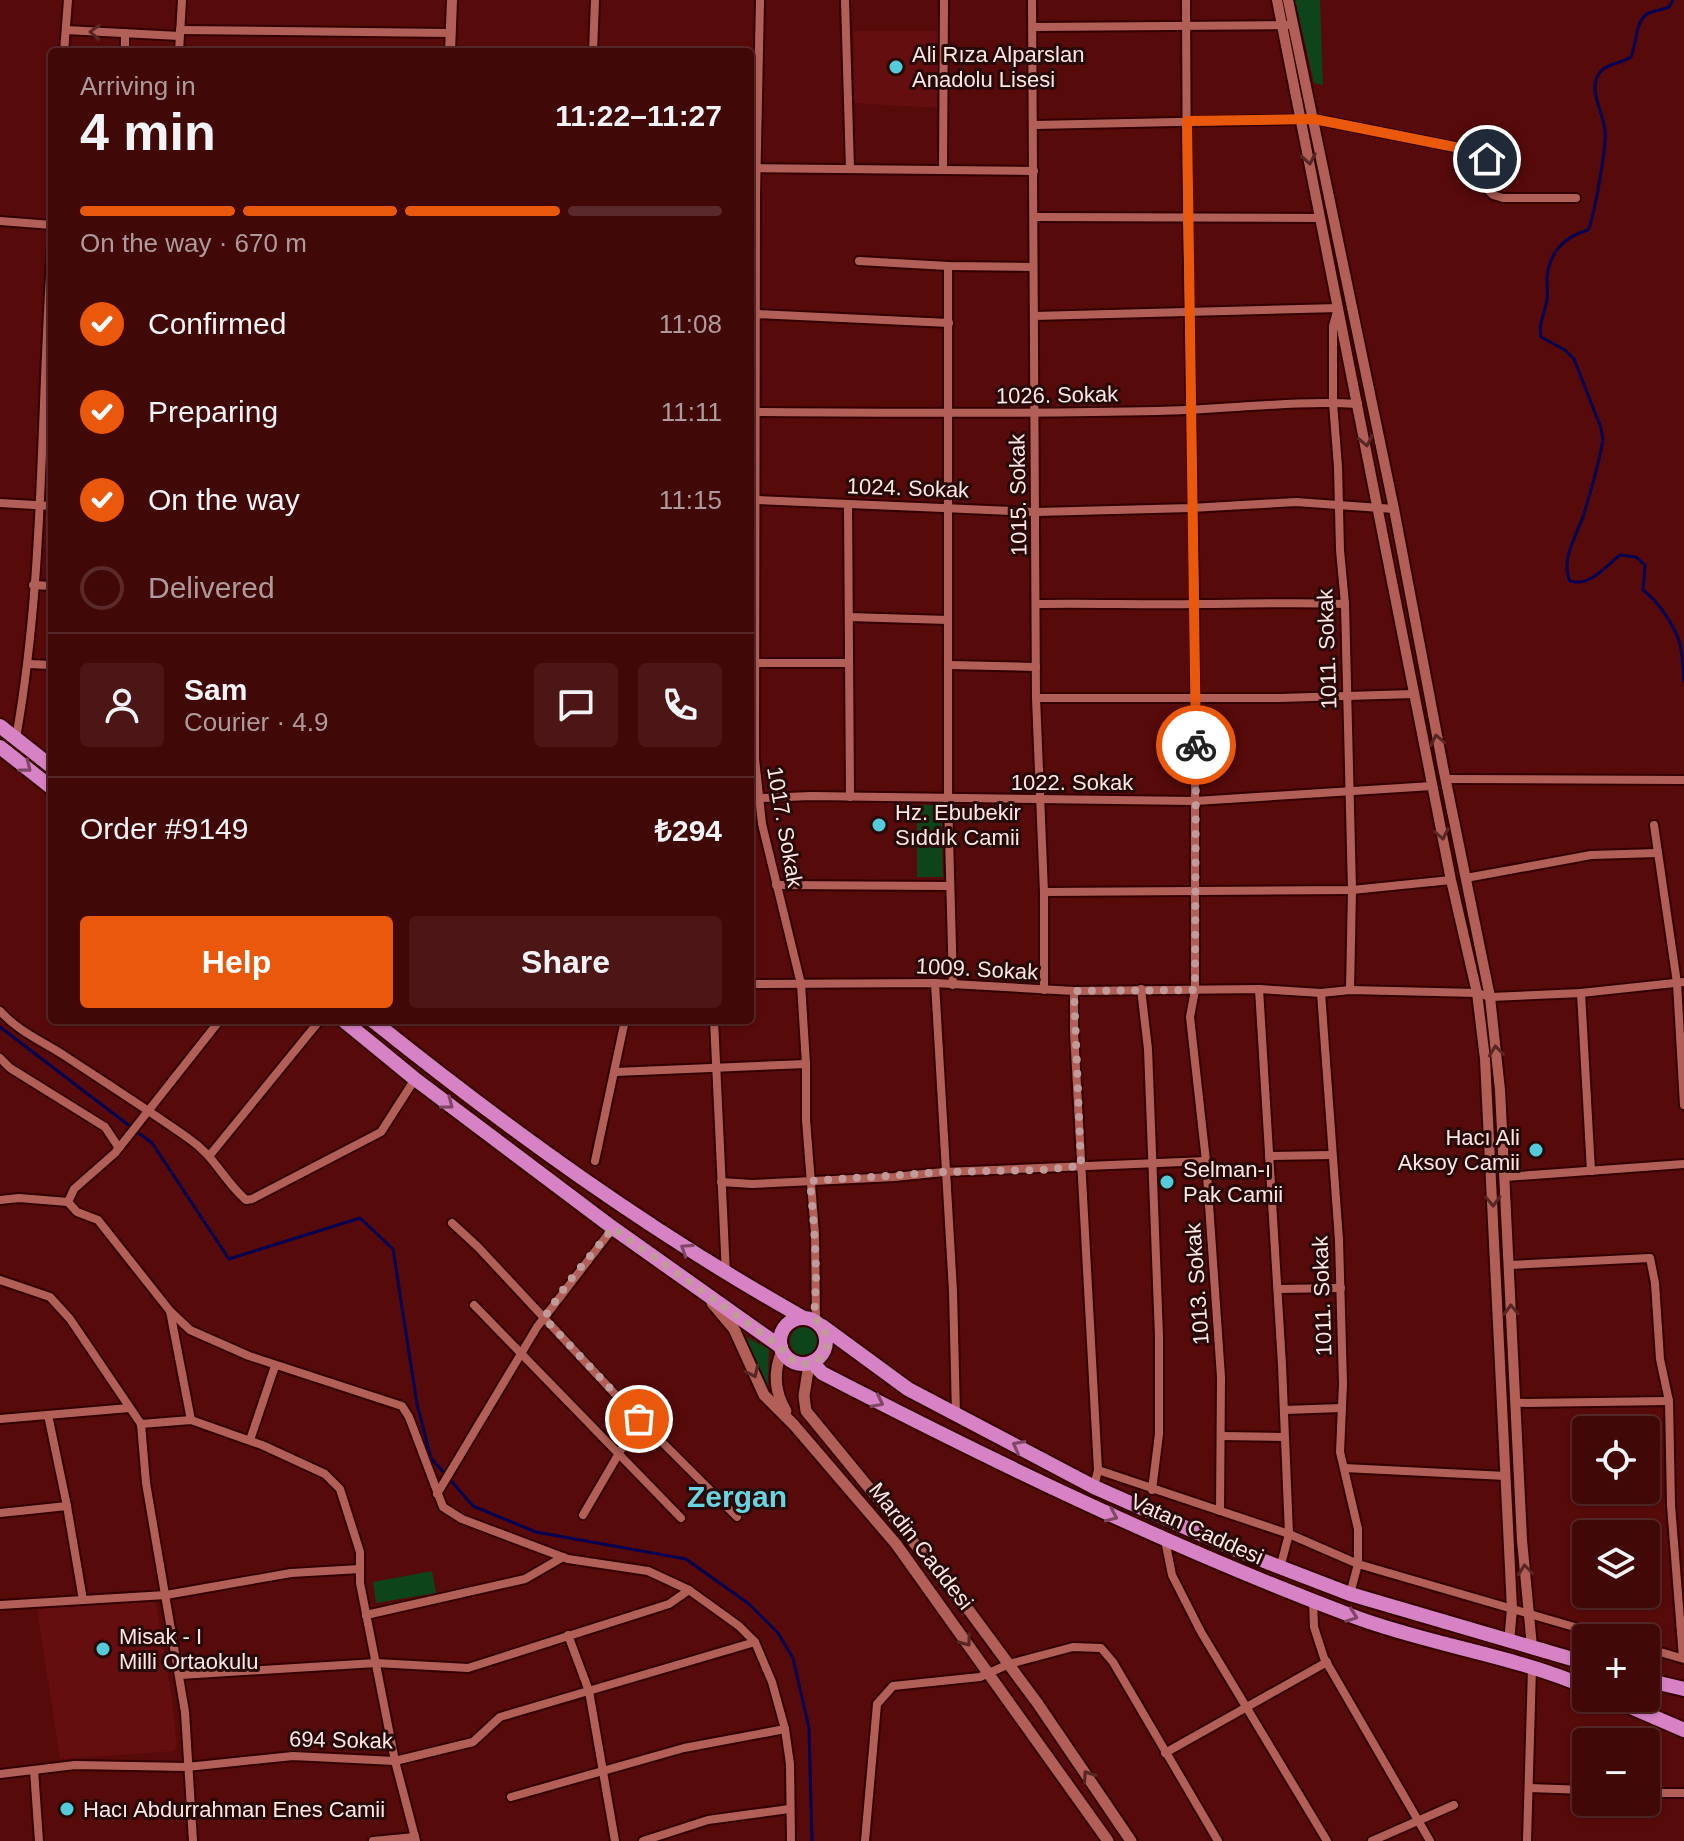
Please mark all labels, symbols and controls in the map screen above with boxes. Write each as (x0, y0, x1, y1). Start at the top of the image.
one-way arrow (88, 24, 101, 41)
place label: Ali Rıza Alparslan Anadolu Lisesi (912, 42, 1084, 92)
marker: Ali Rıza Alparslan Anadolu Lisesi (887, 58, 905, 76)
text: Arriving in (80, 71, 196, 101)
text: 11:22–11:27 (555, 99, 722, 132)
text: 4 min (80, 103, 216, 161)
pin (1453, 125, 1521, 193)
icon: home (1465, 137, 1509, 181)
one-way arrow (1300, 152, 1317, 165)
text: On the way · 670 m (80, 228, 307, 258)
icon: check (80, 302, 124, 346)
text: Confirmed (148, 307, 286, 340)
text: 11:08 (659, 309, 722, 339)
street label: 1026. Sokak (996, 381, 1119, 409)
icon: check (80, 390, 124, 434)
text: Preparing (148, 395, 278, 428)
text: 11:11 (661, 397, 722, 427)
street label: 1015. Sokak (1004, 433, 1032, 556)
one-way arrow (1357, 434, 1374, 447)
street label: 1024. Sokak (846, 473, 971, 503)
icon: check (80, 478, 124, 522)
text: On the way (148, 483, 300, 516)
text: 11:15 (659, 485, 722, 515)
text: Delivered (148, 571, 275, 604)
street label: 1011. Sokak (1312, 587, 1342, 710)
button: person (80, 663, 164, 747)
button: chat (534, 663, 618, 747)
button: phone (638, 663, 722, 747)
text: Sam (184, 673, 247, 706)
courier (1156, 705, 1236, 785)
text: Courier · 4.9 (184, 707, 329, 737)
icon: bike (1174, 723, 1218, 767)
one-way arrow (1430, 733, 1447, 747)
one-way arrow (17, 758, 32, 772)
street label: 1017. Sokak (762, 765, 808, 890)
street label: 1022. Sokak (1011, 770, 1134, 795)
place label: Hz. Ebubekir Sıddık Camii (895, 800, 1021, 850)
text: Order #9149 (80, 812, 248, 845)
text: ₺294 (655, 814, 722, 847)
marker: Hz. Ebubekir Sıddık Camii (870, 816, 888, 834)
one-way arrow (1433, 826, 1450, 840)
button: Help (80, 916, 393, 1008)
button: Share (409, 916, 722, 1008)
street label: 1009. Sokak (915, 953, 1040, 985)
one-way arrow (1487, 1044, 1504, 1057)
one-way arrow (439, 1094, 454, 1108)
place label: Hacı Ali Aksoy Camii (1398, 1125, 1520, 1175)
marker: Hacı Ali Aksoy Camii (1527, 1141, 1545, 1159)
place label: Selman-ı Pak Camii (1183, 1157, 1283, 1207)
marker: Selman-ı Pak Camii (1158, 1173, 1176, 1191)
one-way arrow (1484, 1195, 1501, 1208)
street label: 1013. Sokak (1180, 1221, 1214, 1346)
street label: 1011. Sokak (1307, 1234, 1337, 1357)
one-way arrow (681, 1244, 695, 1259)
one-way arrow (1503, 1303, 1520, 1316)
one-way arrow (743, 1364, 759, 1378)
pin (605, 1385, 673, 1453)
one-way arrow (870, 1393, 885, 1408)
icon: bag (617, 1397, 661, 1441)
map controls (1572, 1416, 1660, 1816)
button: locate (1572, 1416, 1660, 1504)
one-way arrow (1011, 1441, 1026, 1456)
street label: Mardin Caddesi (864, 1478, 978, 1614)
district label: Zergan (687, 1480, 787, 1513)
street label: Vatan Caddesi (1127, 1489, 1267, 1569)
one-way arrow (1104, 1506, 1118, 1522)
button: layers (1572, 1520, 1660, 1608)
one-way arrow (1517, 1563, 1534, 1576)
one-way arrow (1344, 1606, 1358, 1622)
place label: Misak - I Milli Ortaokulu (119, 1624, 258, 1674)
button: + (1572, 1624, 1660, 1712)
one-way arrow (956, 1632, 971, 1646)
marker: Misak - I Milli Ortaokulu (94, 1640, 112, 1658)
street label: 694 Sokak (289, 1727, 394, 1753)
button: − (1572, 1728, 1660, 1816)
one-way arrow (1083, 1771, 1098, 1785)
place label: Hacı Abdurrahman Enes Camii (83, 1797, 385, 1822)
marker: Hacı Abdurrahman Enes Camii (58, 1800, 76, 1818)

